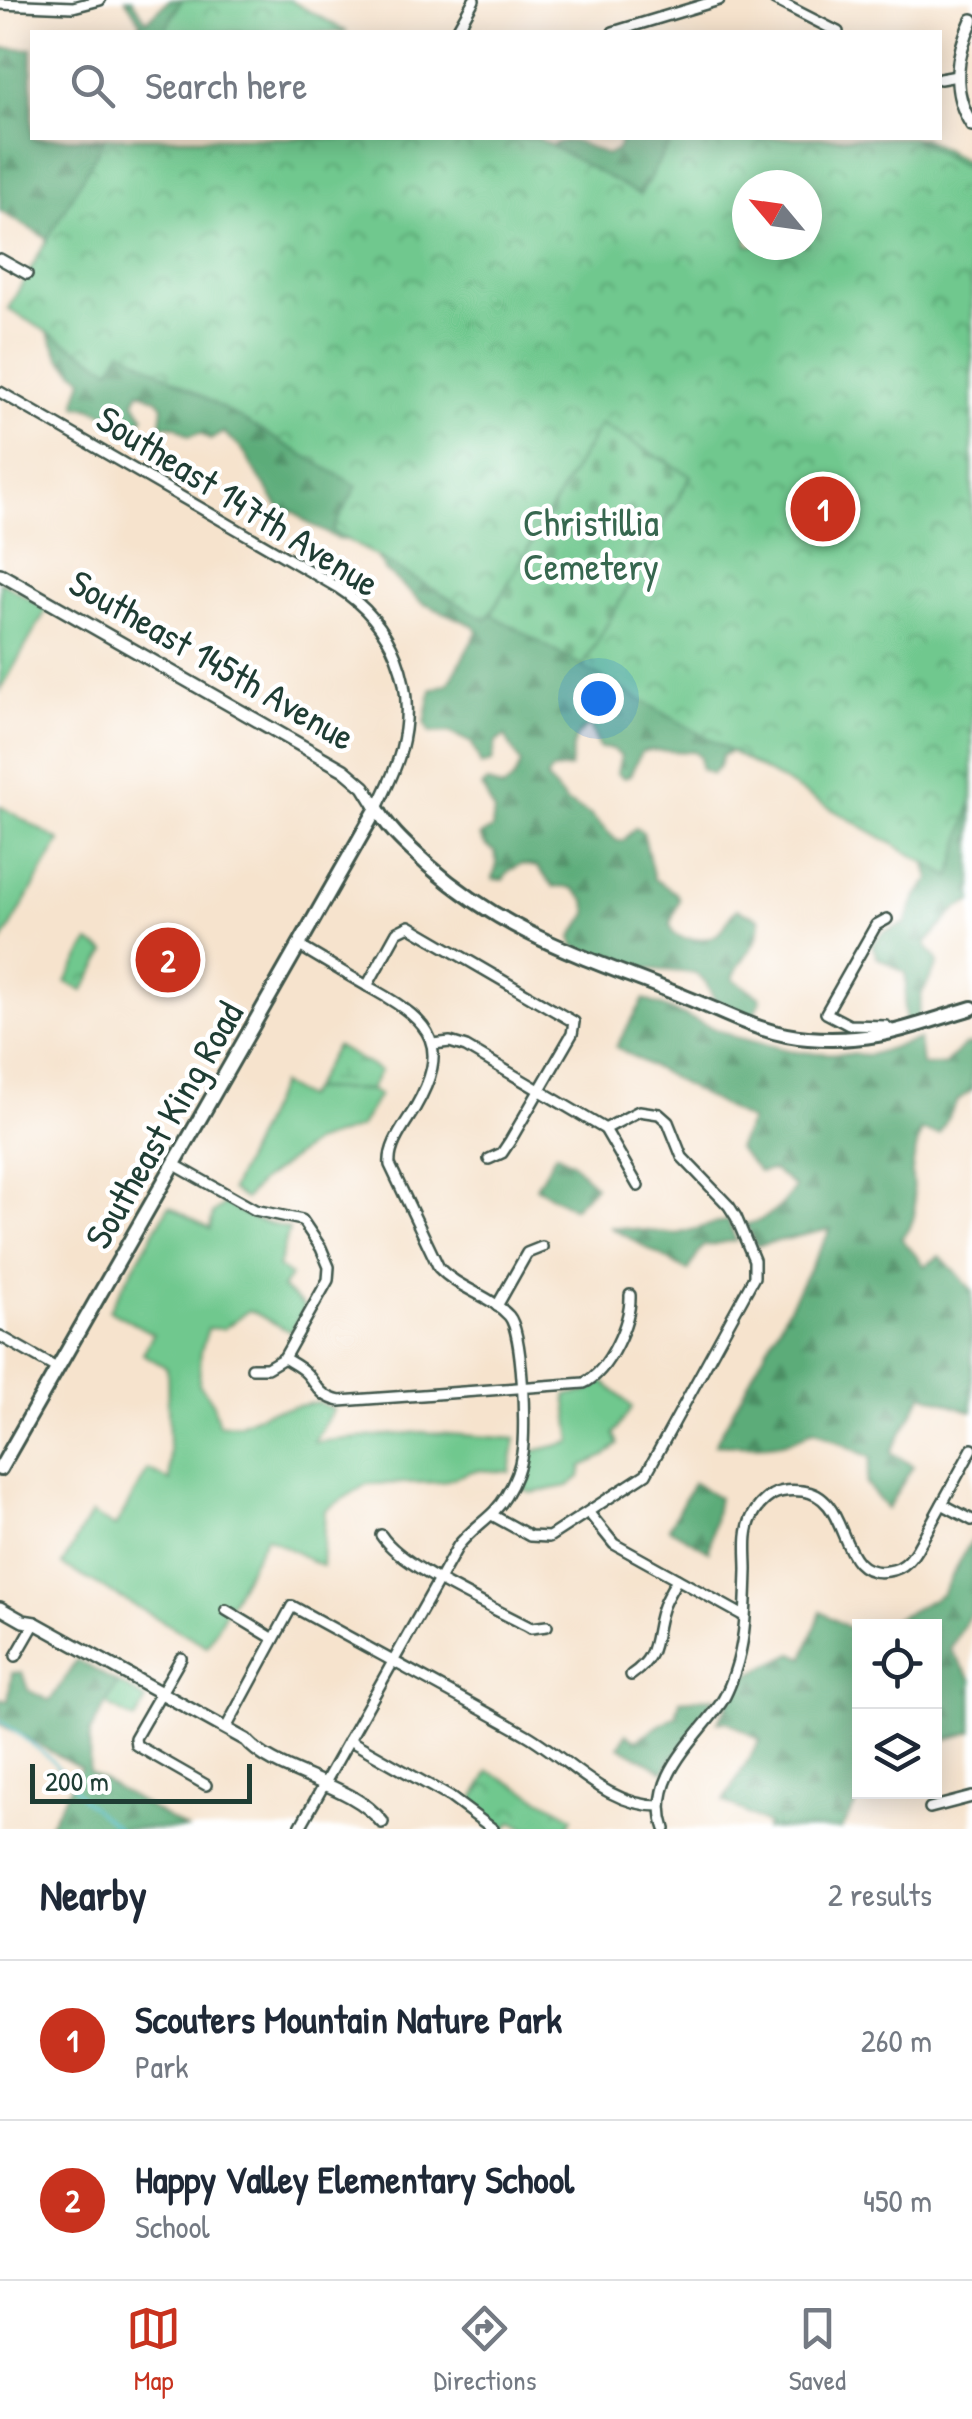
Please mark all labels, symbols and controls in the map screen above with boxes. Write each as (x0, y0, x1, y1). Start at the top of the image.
search box (30, 30, 942, 140)
icon: search (65, 58, 120, 113)
text: Search here (145, 59, 307, 111)
north arrow (732, 170, 822, 260)
street label: Southeast 147th Avenue (87, 392, 390, 608)
pin: 1 (790, 472, 856, 546)
park label: Christillia Cemetery (523, 496, 659, 592)
street label: Southeast 145th Avenue (60, 556, 365, 762)
your location (573, 673, 624, 724)
pin: 2 (136, 922, 200, 998)
street label: Southeast King Road (71, 991, 255, 1257)
map controls (852, 1619, 942, 1799)
button: locate (852, 1619, 942, 1709)
button: layers (852, 1709, 942, 1799)
scale bar (30, 1759, 252, 1804)
text: 200 m (45, 1762, 109, 1800)
text: Nearby (40, 1866, 147, 1923)
text: 2 results (828, 1873, 932, 1916)
text: Scouters Mountain Nature Park (135, 1993, 562, 2045)
text: 1 (67, 2019, 78, 2062)
text: 260 m (861, 2019, 932, 2062)
text: Park (135, 2045, 189, 2088)
text: Happy Valley Elementary School (135, 2153, 574, 2205)
text: 2 (65, 2179, 80, 2222)
text: 450 m (863, 2179, 932, 2222)
text: School (135, 2205, 210, 2248)
tab: Map (126, 2301, 181, 2399)
tab: Directions (433, 2301, 536, 2399)
tab: Saved (789, 2301, 846, 2399)

